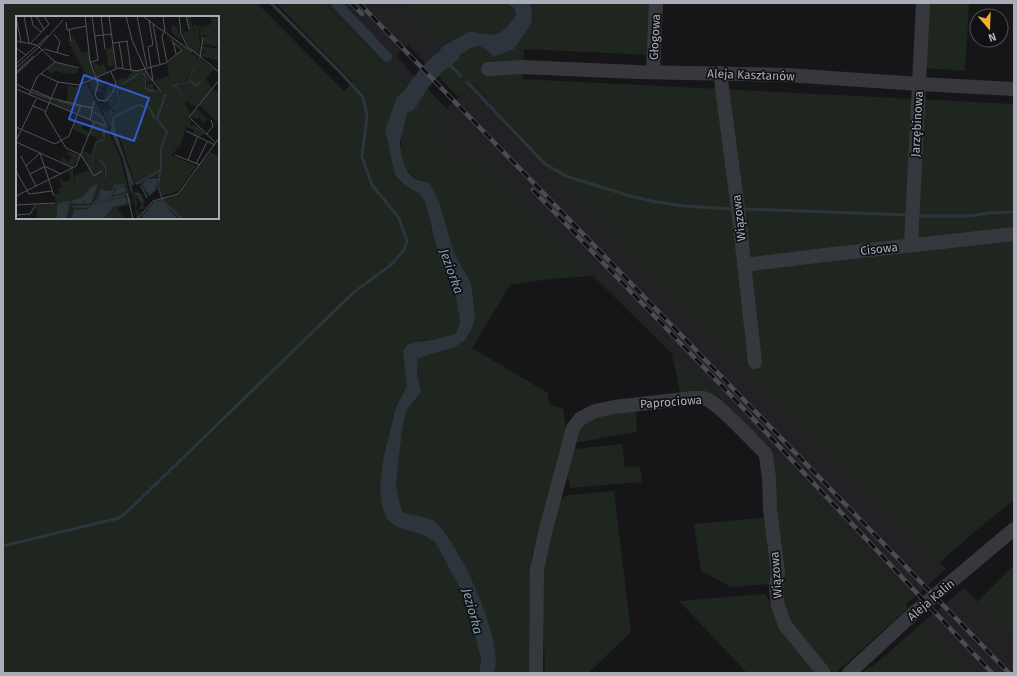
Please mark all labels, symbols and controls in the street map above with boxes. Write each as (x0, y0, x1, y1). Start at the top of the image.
north arrow (969, 8, 1009, 48)
street label: Głogowa (647, 14, 663, 60)
inset map (16, 16, 219, 219)
text: N (987, 30, 998, 44)
street label: Aleja Kasztanów (707, 66, 795, 84)
street label: Jarzębinowa (908, 91, 926, 157)
street label: Wiązowa (729, 194, 749, 242)
street label: Cisowa (860, 240, 898, 258)
water label: Jeziorka (436, 246, 467, 296)
street label: Paprociowa (639, 393, 703, 411)
street label: Wiązowa (767, 551, 785, 599)
street label: Aleja Kalin (905, 576, 957, 624)
water label: Jeziorka (459, 586, 486, 636)

